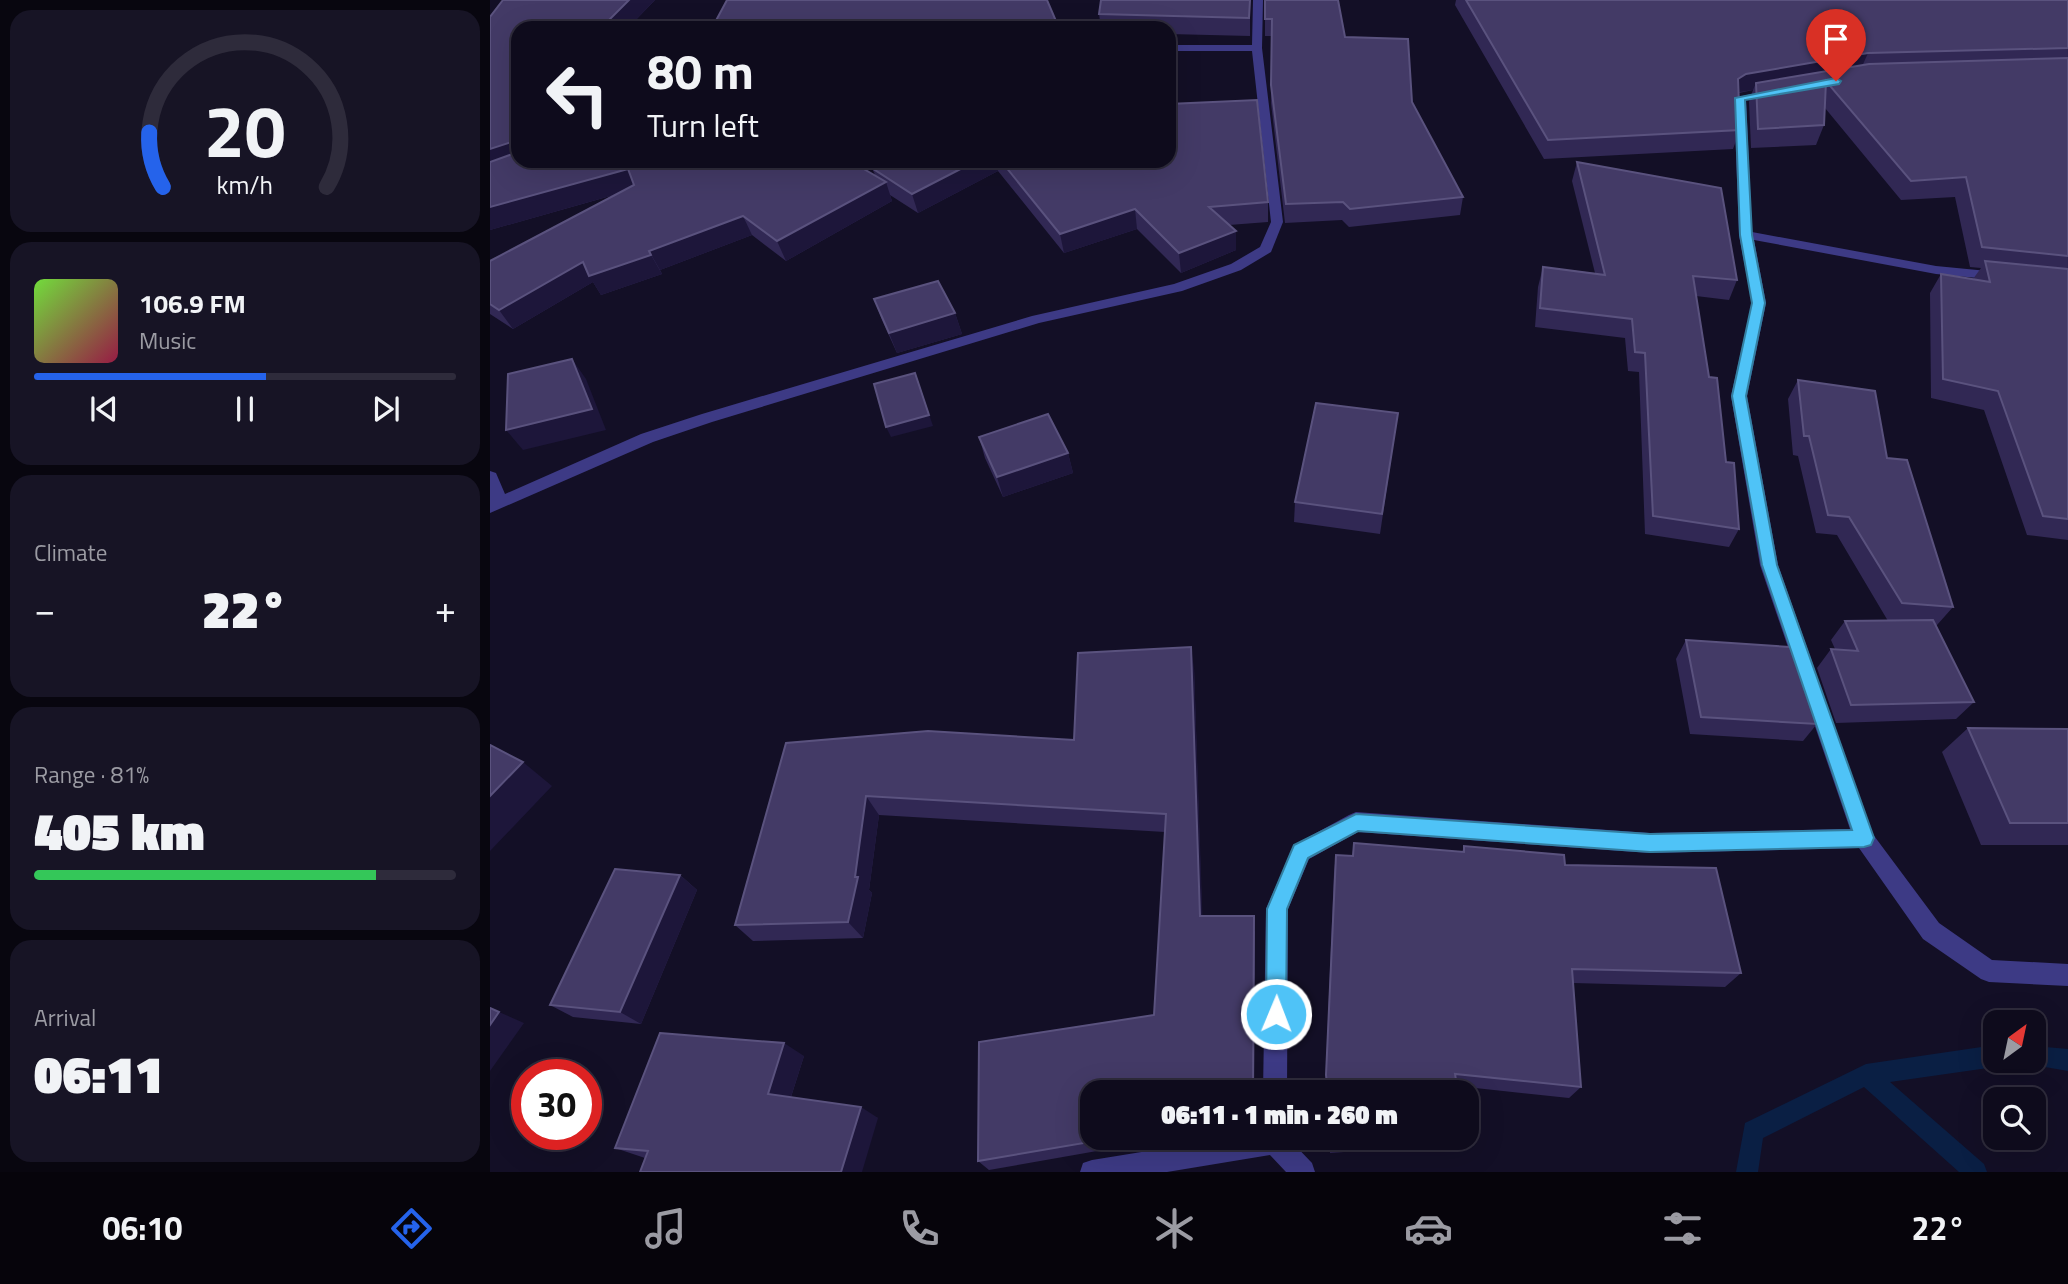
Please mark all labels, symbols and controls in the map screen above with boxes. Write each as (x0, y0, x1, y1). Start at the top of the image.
pin (1806, 9, 1866, 81)
icon: arrive (1817, 20, 1855, 58)
text: 80 m (647, 33, 754, 108)
icon: left (532, 49, 623, 140)
text: 20 (204, 76, 286, 186)
text: Turn left (647, 101, 759, 149)
text: km/h (217, 166, 273, 204)
text: 106.9 FM (139, 284, 246, 323)
text: Music (139, 323, 196, 358)
icon: previous (85, 390, 123, 428)
icon: pause (226, 390, 264, 428)
icon: next (367, 390, 405, 428)
text: Climate (34, 535, 107, 570)
text: 22° (202, 569, 288, 648)
text: − (34, 580, 55, 638)
text: + (435, 580, 456, 638)
text: Range · 81% (34, 757, 149, 792)
text: 405 km (34, 791, 205, 870)
position arrow (1239, 977, 1313, 1051)
text: Arrival (34, 1000, 96, 1035)
north arrow (1983, 1010, 2046, 1073)
map controls (1983, 1010, 2046, 1150)
text: 06:11 (34, 1034, 163, 1113)
speed limit sign: 30 (511, 1059, 602, 1150)
button: search (1983, 1087, 2046, 1150)
text: 06:11 · 1 min · 260 m (1161, 1095, 1398, 1134)
text: 06:10 (103, 1204, 182, 1252)
icon: directions (387, 1204, 436, 1253)
icon: music (641, 1204, 690, 1253)
icon: phone (895, 1204, 944, 1253)
icon: climate (1150, 1204, 1199, 1253)
icon: car (1404, 1204, 1453, 1253)
icon: filters (1658, 1204, 1707, 1253)
text: 22° (1912, 1204, 1965, 1252)

